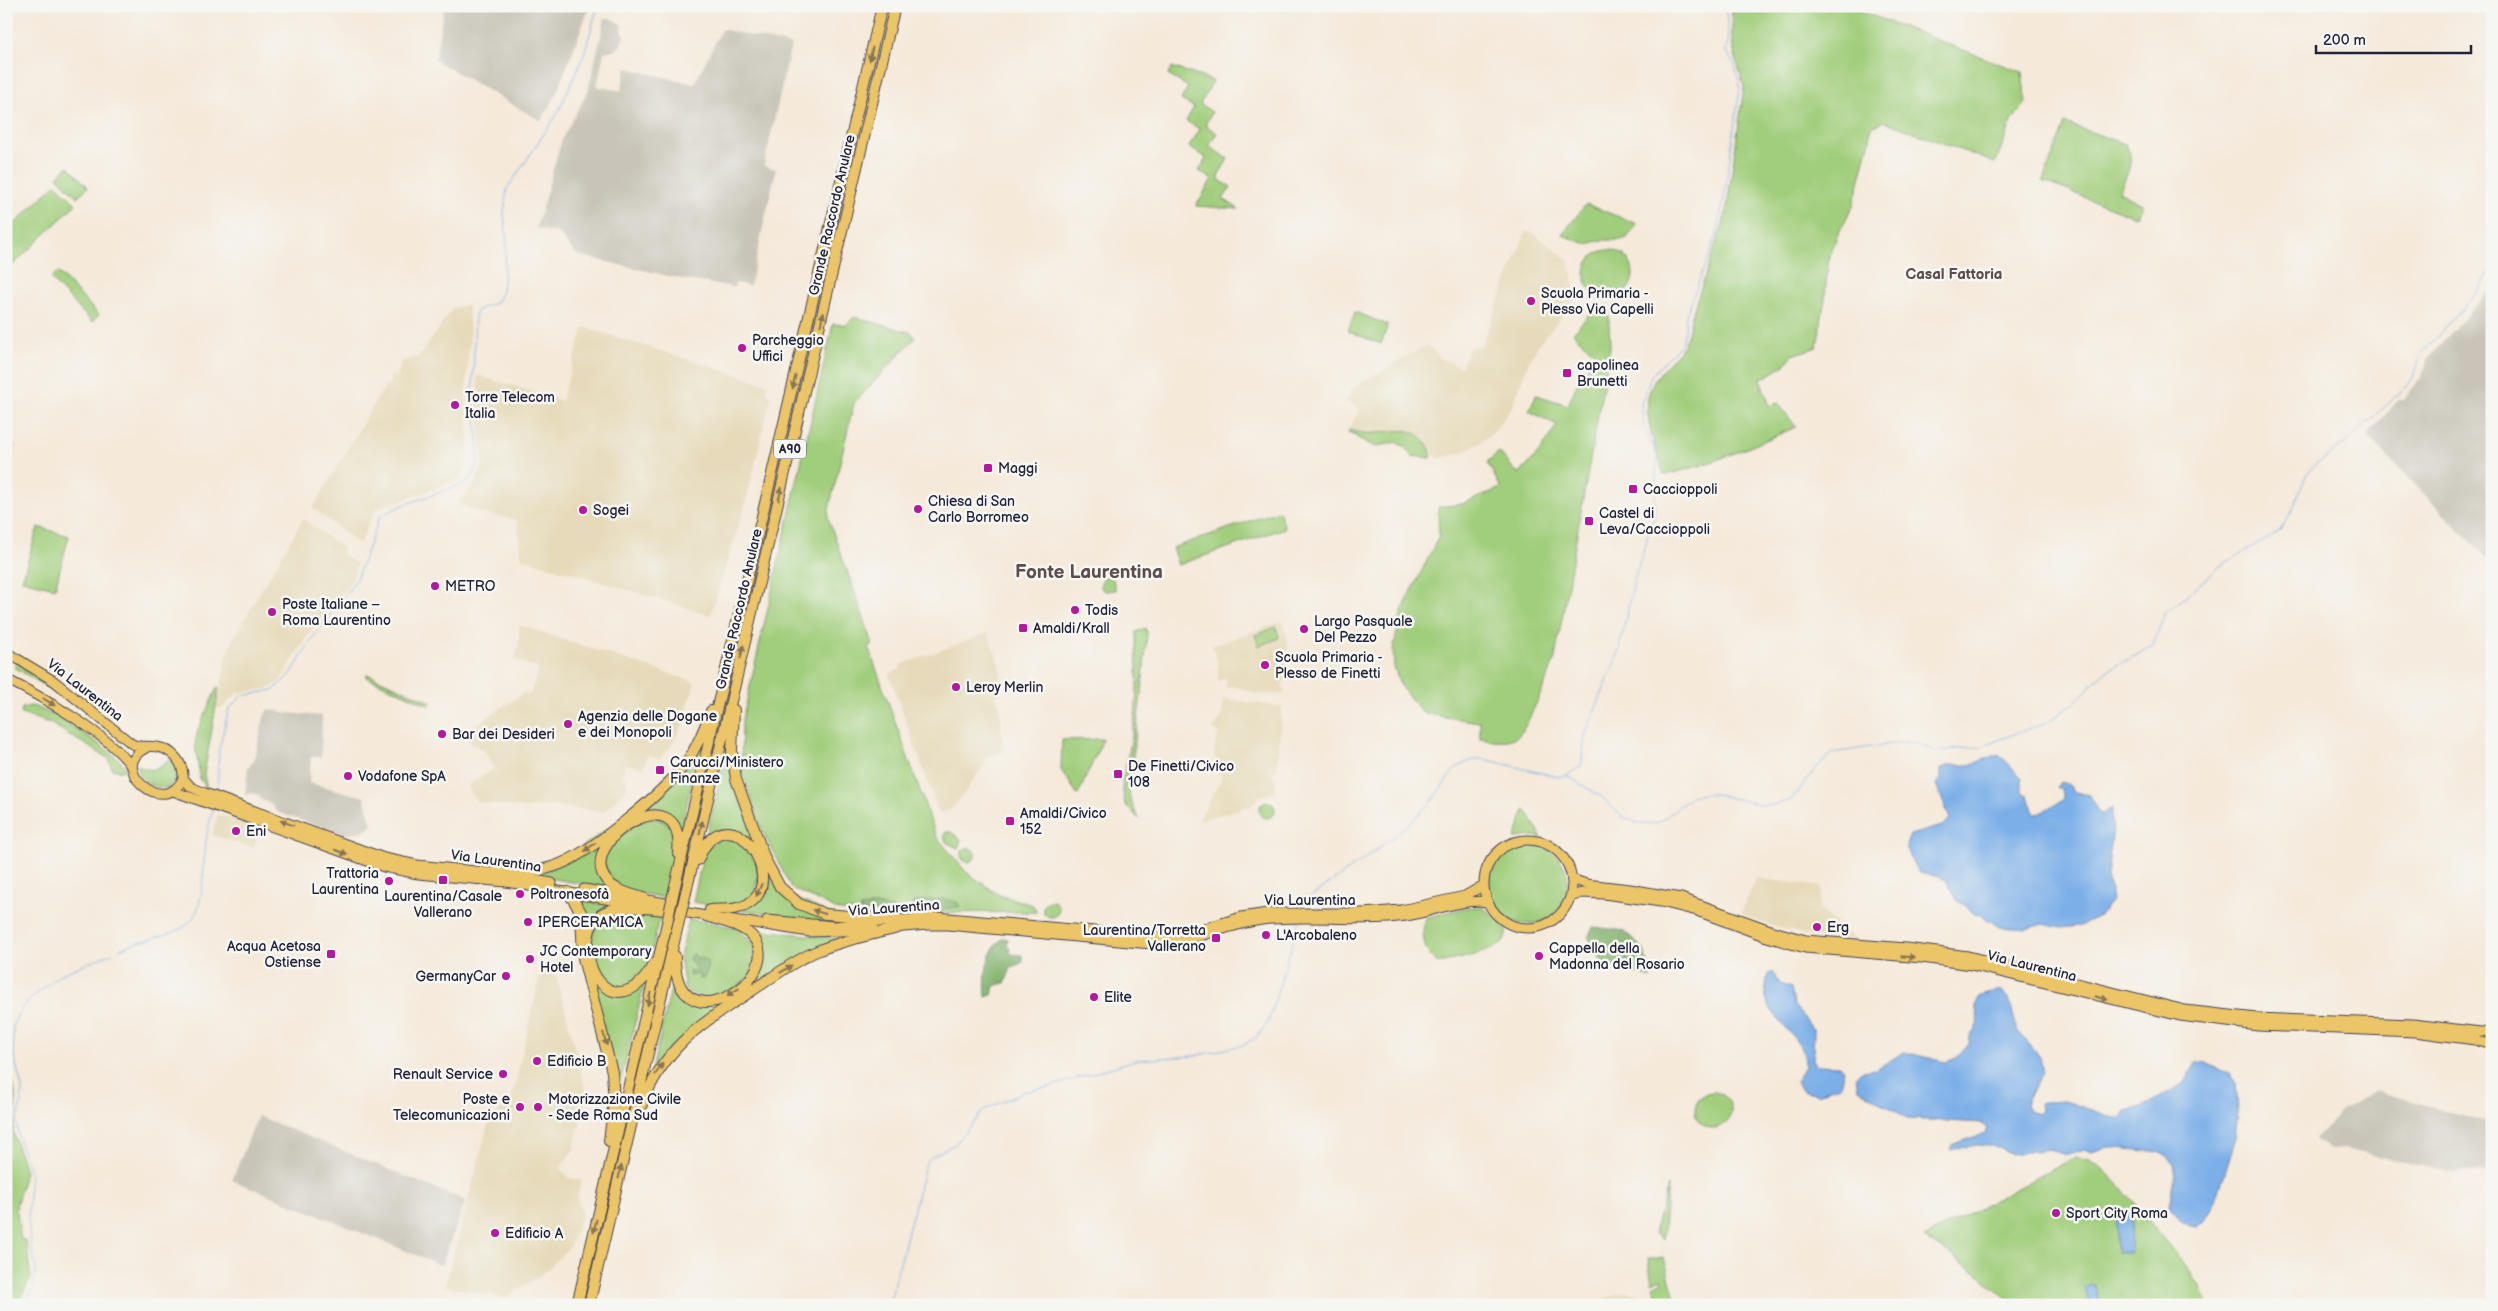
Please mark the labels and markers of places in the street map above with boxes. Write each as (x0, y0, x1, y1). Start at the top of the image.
place label: Scuola Primaria - Plesso Via Capelli (1541, 285, 1654, 318)
marker: Scuola Primaria - Plesso Via Capelli (1525, 295, 1537, 307)
place label: Parcheggio Uffici (752, 332, 824, 365)
marker: Parcheggio Uffici (736, 342, 748, 354)
place label: capolinea Brunetti (1577, 357, 1639, 390)
marker: capolinea Brunetti (1561, 367, 1573, 379)
place label: Torre Telecom Italia (465, 389, 555, 422)
marker: Torre Telecom Italia (449, 399, 461, 411)
place label: Maggi (998, 460, 1037, 477)
marker: Maggi (982, 462, 994, 474)
place label: Caccioppoli (1643, 481, 1718, 498)
marker: Caccioppoli (1627, 483, 1639, 495)
place label: Chiesa di San Carlo Borromeo (928, 493, 1029, 526)
place label: Sogei (593, 502, 629, 519)
marker: Chiesa di San Carlo Borromeo (912, 503, 924, 515)
marker: Sogei (577, 504, 589, 516)
place label: Castel di Leva/Caccioppoli (1599, 505, 1710, 538)
marker: Castel di Leva/Caccioppoli (1583, 515, 1595, 527)
place label: METRO (445, 578, 496, 595)
marker: METRO (429, 580, 441, 592)
place label: Poste Italiane – Roma Laurentino (282, 596, 391, 629)
place label: Todis (1085, 602, 1118, 619)
marker: Todis (1069, 604, 1081, 616)
marker: Poste Italiane – Roma Laurentino (266, 606, 278, 618)
place label: Largo Pasquale Del Pezzo (1314, 613, 1413, 646)
place label: Amaldi/Krall (1033, 620, 1110, 637)
marker: Amaldi/Krall (1017, 622, 1029, 634)
marker: Largo Pasquale Del Pezzo (1298, 623, 1310, 635)
place label: Scuola Primaria - Plesso de Finetti (1275, 649, 1383, 682)
marker: Scuola Primaria - Plesso de Finetti (1259, 659, 1271, 671)
place label: Leroy Merlin (966, 679, 1044, 696)
marker: Leroy Merlin (950, 681, 962, 693)
place label: Agenzia delle Dogane e dei Monopoli (578, 708, 717, 741)
marker: Agenzia delle Dogane e dei Monopoli (562, 718, 574, 730)
place label: Bar dei Desideri (452, 726, 555, 743)
marker: Bar dei Desideri (436, 728, 448, 740)
place label: Carucci/Ministero Finanze (670, 754, 784, 787)
place label: De Finetti/Civico 108 (1128, 758, 1234, 791)
marker: Carucci/Ministero Finanze (654, 764, 666, 776)
place label: Vodafone SpA (358, 768, 446, 785)
marker: De Finetti/Civico 108 (1112, 768, 1124, 780)
marker: Vodafone SpA (342, 770, 354, 782)
place label: Amaldi/Civico 152 (1020, 805, 1107, 838)
marker: Amaldi/Civico 152 (1004, 815, 1016, 827)
place label: Eni (246, 823, 266, 840)
marker: Eni (230, 825, 242, 837)
place label: Trattoria Laurentina (311, 865, 379, 898)
marker: Laurentina/Casale Vallerano (437, 874, 449, 886)
marker: Trattoria Laurentina (383, 875, 395, 887)
place label: Poltronesofà (530, 886, 609, 903)
place label: Laurentina/Casale Vallerano (384, 888, 502, 921)
marker: Poltronesofà (514, 888, 526, 900)
place label: IPERCERAMICA (538, 914, 643, 931)
marker: IPERCERAMICA (522, 916, 534, 928)
place label: Erg (1827, 919, 1849, 936)
marker: Erg (1811, 921, 1823, 933)
place label: Laurentina/Torretta Vallerano (1083, 922, 1206, 955)
place label: L'Arcobaleno (1276, 927, 1357, 944)
marker: L'Arcobaleno (1260, 929, 1272, 941)
marker: Laurentina/Torretta Vallerano (1210, 932, 1222, 944)
place label: Acqua Acetosa Ostiense (227, 938, 321, 971)
place label: Cappella della Madonna del Rosario (1549, 940, 1685, 973)
place label: JC Contemporary Hotel (540, 943, 652, 976)
marker: Acqua Acetosa Ostiense (325, 948, 337, 960)
marker: Cappella della Madonna del Rosario (1533, 950, 1545, 962)
marker: JC Contemporary Hotel (524, 953, 536, 965)
place label: GermanyCar (415, 968, 497, 985)
marker: GermanyCar (500, 970, 512, 982)
place label: Elite (1104, 989, 1132, 1006)
marker: Elite (1088, 991, 1100, 1003)
place label: Edificio B (547, 1053, 607, 1070)
marker: Edificio B (531, 1055, 543, 1067)
place label: Renault Service (393, 1066, 493, 1083)
marker: Renault Service (497, 1068, 509, 1080)
place label: Poste e Telecomunicazioni (393, 1091, 510, 1124)
place label: Motorizzazione Civile - Sede Roma Sud (548, 1091, 681, 1124)
marker: Poste e Telecomunicazioni (514, 1101, 526, 1113)
marker: Motorizzazione Civile - Sede Roma Sud (532, 1101, 544, 1113)
place label: Sport City Roma (2066, 1205, 2168, 1222)
marker: Sport City Roma (2050, 1207, 2062, 1219)
place label: Edificio A (505, 1225, 564, 1242)
marker: Edificio A (489, 1227, 501, 1239)

